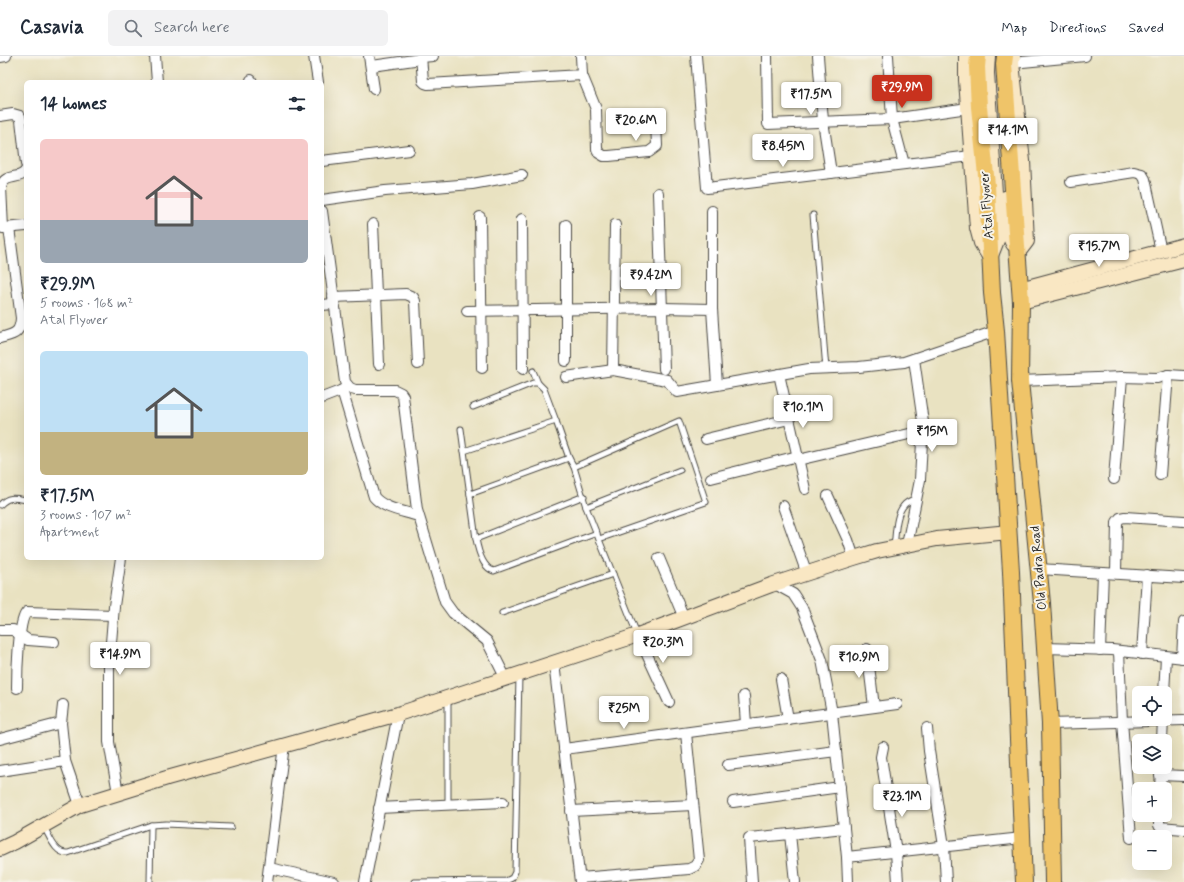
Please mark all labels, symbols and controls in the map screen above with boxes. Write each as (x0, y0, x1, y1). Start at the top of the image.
search box (108, 10, 388, 46)
text: Casavia (20, 15, 84, 40)
icon: search (122, 17, 144, 39)
text: Search here (154, 18, 229, 38)
text: Map (1001, 19, 1027, 37)
text: Directions (1049, 19, 1107, 37)
text: Saved (1129, 19, 1164, 37)
pin: ₹29.9M (869, 75, 935, 109)
text: ₹29.9M (881, 79, 923, 96)
pin: ₹17.5M (778, 82, 844, 116)
text: ₹17.5M (790, 86, 832, 103)
text: 14 homes (40, 93, 107, 115)
icon: filters (286, 93, 308, 115)
pin: ₹20.6M (603, 108, 669, 142)
text: ₹20.6M (615, 112, 657, 129)
pin: ₹14.1M (975, 118, 1041, 152)
text: ₹14.1M (987, 122, 1029, 139)
pin: ₹8.45M (750, 134, 816, 168)
text: ₹8.45M (761, 138, 805, 155)
icon: home (138, 165, 210, 237)
street label: Atal Flyover (976, 170, 998, 239)
pin: ₹15.7M (1066, 234, 1132, 268)
text: ₹15.7M (1078, 238, 1120, 255)
pin: ₹9.42M (618, 263, 684, 297)
text: ₹9.42M (630, 267, 672, 284)
text: ₹29.9M (40, 273, 95, 295)
text: 5 rooms · 168 m² (40, 295, 133, 312)
text: Atal Flyover (40, 312, 108, 329)
icon: home (138, 377, 210, 449)
pin: ₹10.1M (770, 395, 836, 429)
text: ₹10.1M (783, 399, 823, 416)
pin: ₹15M (908, 419, 956, 453)
text: ₹15M (916, 423, 948, 440)
text: ₹17.5M (40, 485, 95, 507)
text: 3 rooms · 107 m² (40, 507, 132, 524)
text: Apartment (40, 524, 99, 541)
street label: Old Padra Road (1027, 525, 1051, 611)
pin: ₹20.3M (630, 630, 696, 664)
text: ₹20.3M (642, 634, 684, 651)
pin: ₹14.9M (87, 642, 153, 676)
pin: ₹10.9M (826, 645, 892, 679)
text: ₹14.9M (99, 646, 141, 663)
text: ₹10.9M (838, 649, 880, 666)
map controls (1132, 686, 1172, 870)
button: locate (1132, 686, 1172, 726)
pin: ₹25M (600, 696, 648, 730)
text: ₹25M (608, 700, 640, 717)
button: layers (1132, 734, 1172, 774)
button: + (1132, 782, 1172, 822)
pin: ₹23.1M (869, 784, 935, 818)
text: ₹23.1M (882, 788, 922, 805)
button: − (1132, 830, 1172, 870)

